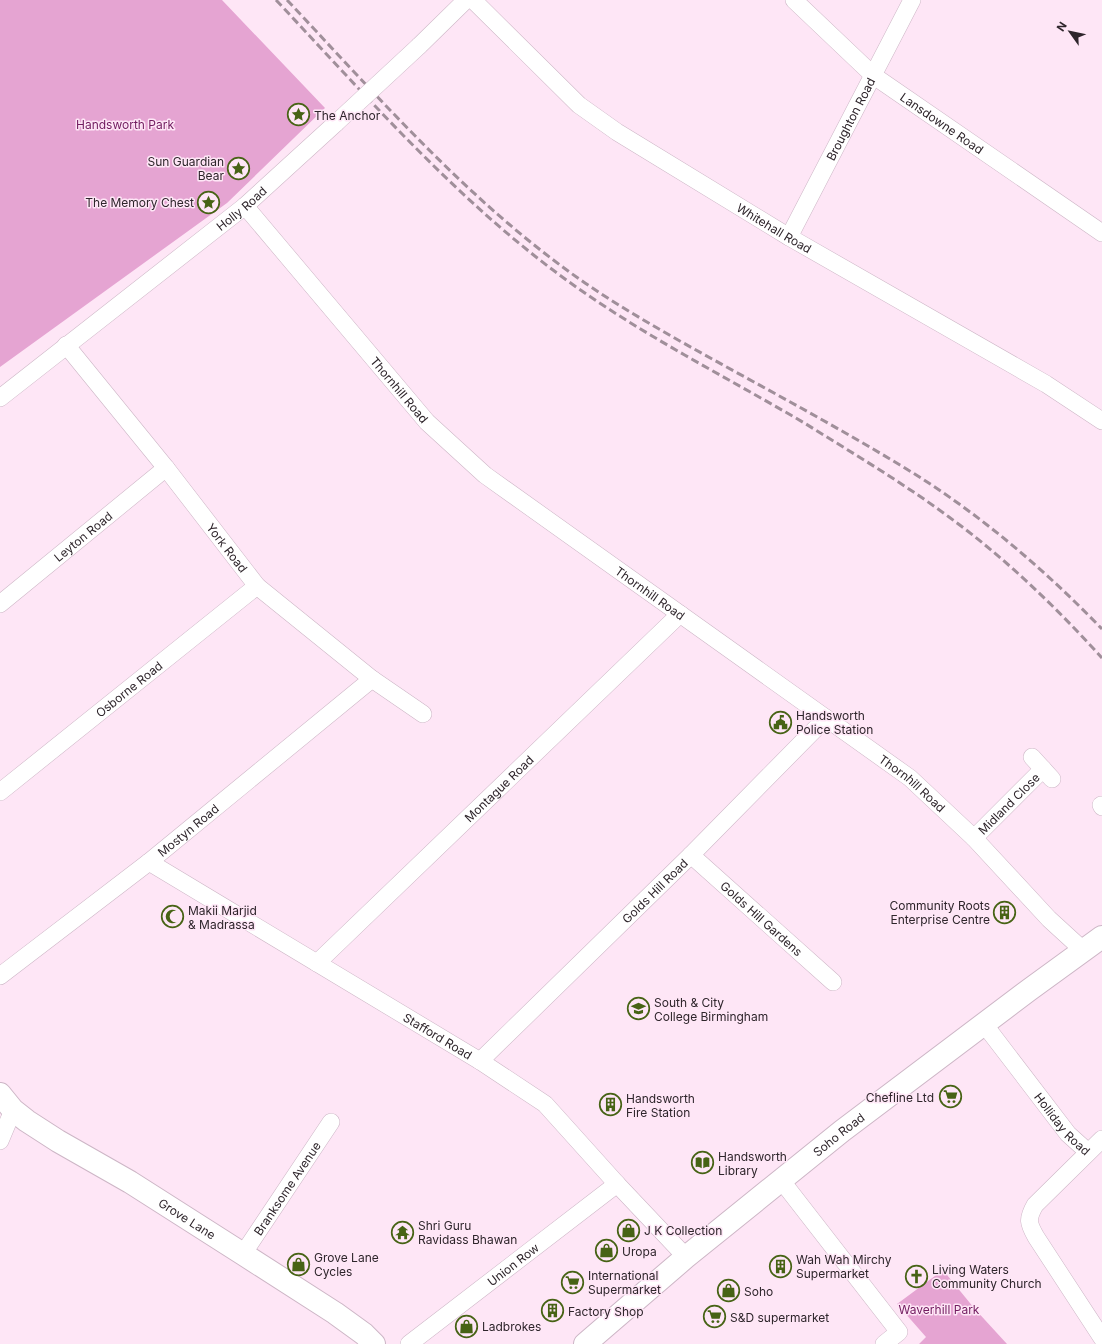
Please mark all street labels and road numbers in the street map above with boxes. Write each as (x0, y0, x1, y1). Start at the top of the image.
street label: Broughton Road (823, 75, 878, 163)
street label: Lansdowne Road (898, 89, 987, 157)
street label: Holly Road (213, 183, 269, 233)
street label: Whitehall Road (734, 200, 814, 256)
street label: Thornhill Road (367, 353, 432, 426)
street label: Leyton Road (51, 508, 115, 564)
street label: York Road (204, 520, 251, 575)
street label: Thornhill Road (613, 563, 688, 623)
street label: Osborne Road (92, 658, 165, 720)
street label: Thornhill Road (876, 751, 949, 815)
street label: Montague Road (461, 752, 536, 825)
street label: Midland Close (975, 769, 1043, 837)
street label: Mostyn Road (154, 801, 222, 860)
street label: Golds Hill Road (619, 855, 691, 926)
street label: Golds Hill Gardens (718, 878, 806, 959)
street label: Stafford Road (401, 1009, 475, 1062)
street label: Holliday Road (1031, 1089, 1093, 1158)
street label: Soho Road (810, 1109, 867, 1159)
street label: Branksome Avenue (250, 1139, 323, 1238)
street label: Grove Lane (156, 1195, 219, 1242)
street label: Union Row (484, 1239, 542, 1289)

